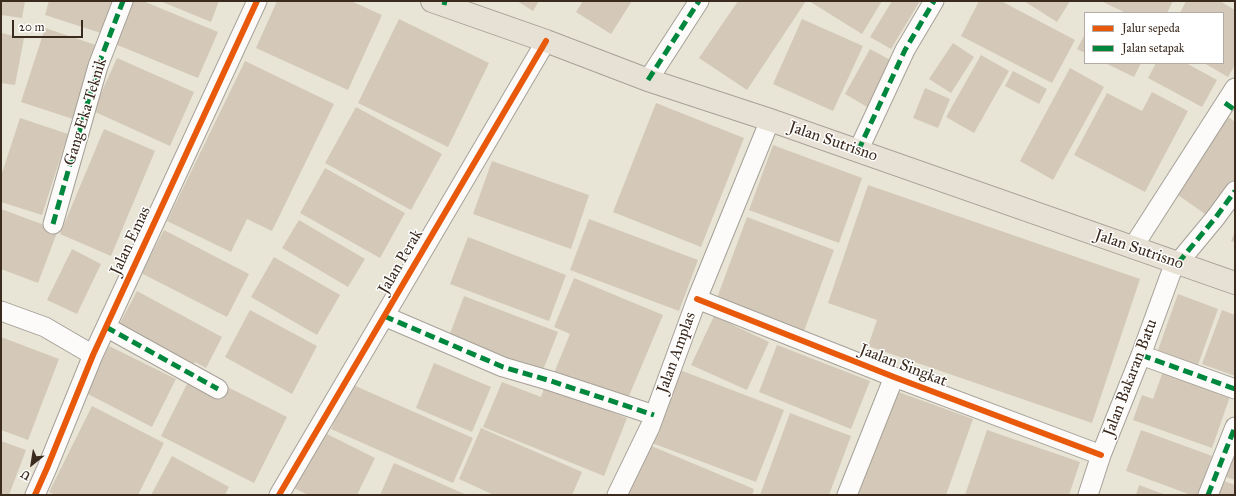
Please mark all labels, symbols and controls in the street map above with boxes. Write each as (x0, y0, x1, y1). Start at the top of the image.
scale bar (14, 12, 85, 38)
legend (1084, 12, 1224, 64)
text: 20 m (19, 20, 45, 34)
text: Jalur sepeda (1122, 21, 1180, 35)
text: Jalan setapak (1122, 41, 1184, 55)
street label: Gang Eka Teknik (61, 56, 111, 168)
street label: Jalan Sutrisno (786, 118, 880, 166)
street label: Jalan Emas (107, 204, 155, 278)
street label: Jalan Perak (375, 226, 427, 298)
street label: Jalan Sutrisno (1092, 226, 1186, 274)
street label: Jalan Amplas (653, 310, 701, 396)
street label: Jalan Bakaran Batu (1100, 317, 1162, 439)
street label: Jaalan Singkat (856, 340, 950, 392)
north arrow (12, 444, 52, 484)
text: U (19, 467, 33, 483)

